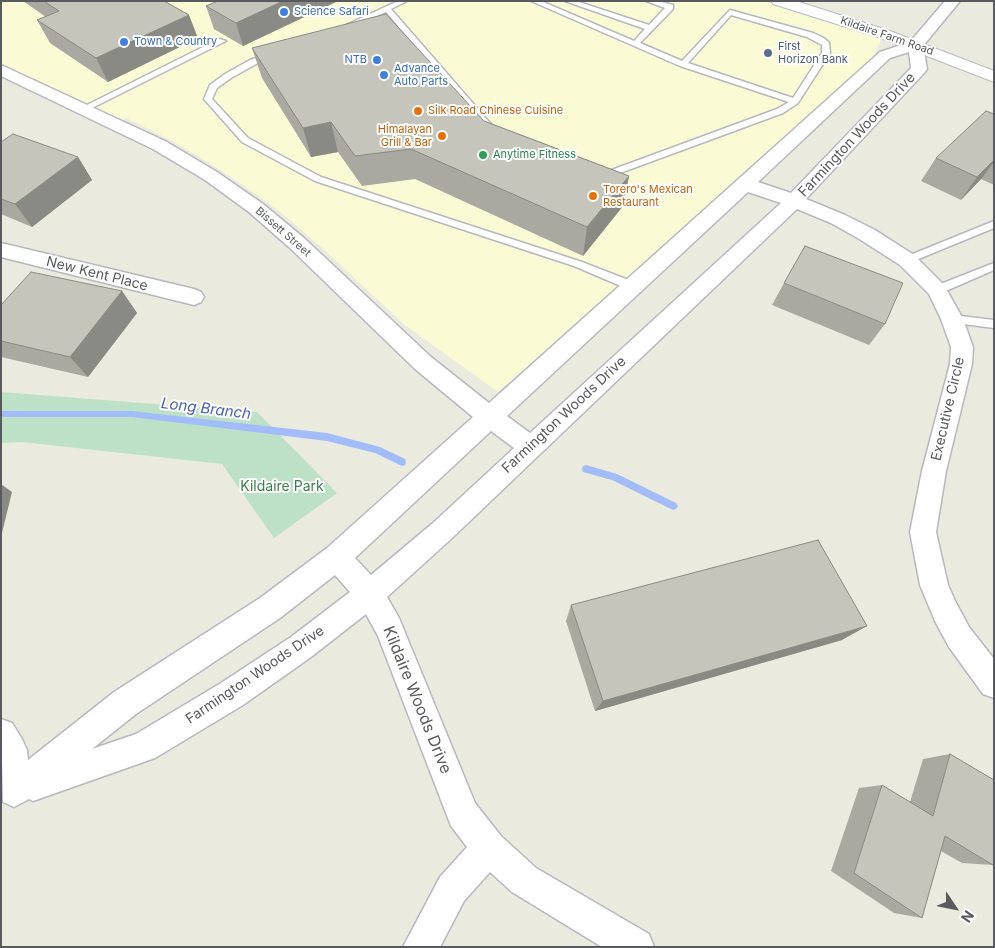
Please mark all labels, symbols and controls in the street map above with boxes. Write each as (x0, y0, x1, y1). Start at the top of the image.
place label: Science Safari (294, 5, 369, 19)
marker: Science Safari (278, 6, 290, 18)
street label: Kildaire Farm Road (839, 14, 935, 58)
place label: Town & Country (134, 35, 217, 49)
marker: Town & Country (118, 36, 130, 48)
place label: First Horizon Bank (778, 40, 848, 66)
marker: First Horizon Bank (762, 47, 774, 59)
place label: NTB (344, 53, 367, 67)
marker: NTB (371, 54, 383, 66)
place label: Advance Auto Parts (394, 62, 448, 88)
marker: Advance Auto Parts (378, 69, 390, 81)
street label: Farmington Woods Drive (795, 70, 919, 200)
place label: Silk Road Chinese Cuisine (428, 104, 563, 118)
marker: Silk Road Chinese Cuisine (412, 105, 424, 117)
place label: Himalayan Grill & Bar (378, 123, 432, 149)
marker: Himalayan Grill & Bar (436, 130, 448, 142)
place label: Anytime Fitness (493, 148, 576, 162)
marker: Anytime Fitness (477, 149, 489, 161)
place label: Torero's Mexican Restaurant (603, 183, 693, 209)
marker: Torero's Mexican Restaurant (587, 190, 599, 202)
street label: Bissett Street (253, 204, 313, 260)
street label: New Kent Place (45, 253, 149, 295)
street label: Farmington Woods Drive (499, 353, 629, 477)
street label: Executive Circle (928, 355, 968, 463)
water label: Long Branch (160, 395, 252, 423)
park label: Kildaire Park (240, 479, 324, 495)
street label: Farmington Woods Drive (183, 622, 327, 728)
street label: Kildaire Woods Drive (379, 623, 455, 777)
north arrow (930, 883, 980, 933)
text: N (958, 907, 978, 926)

